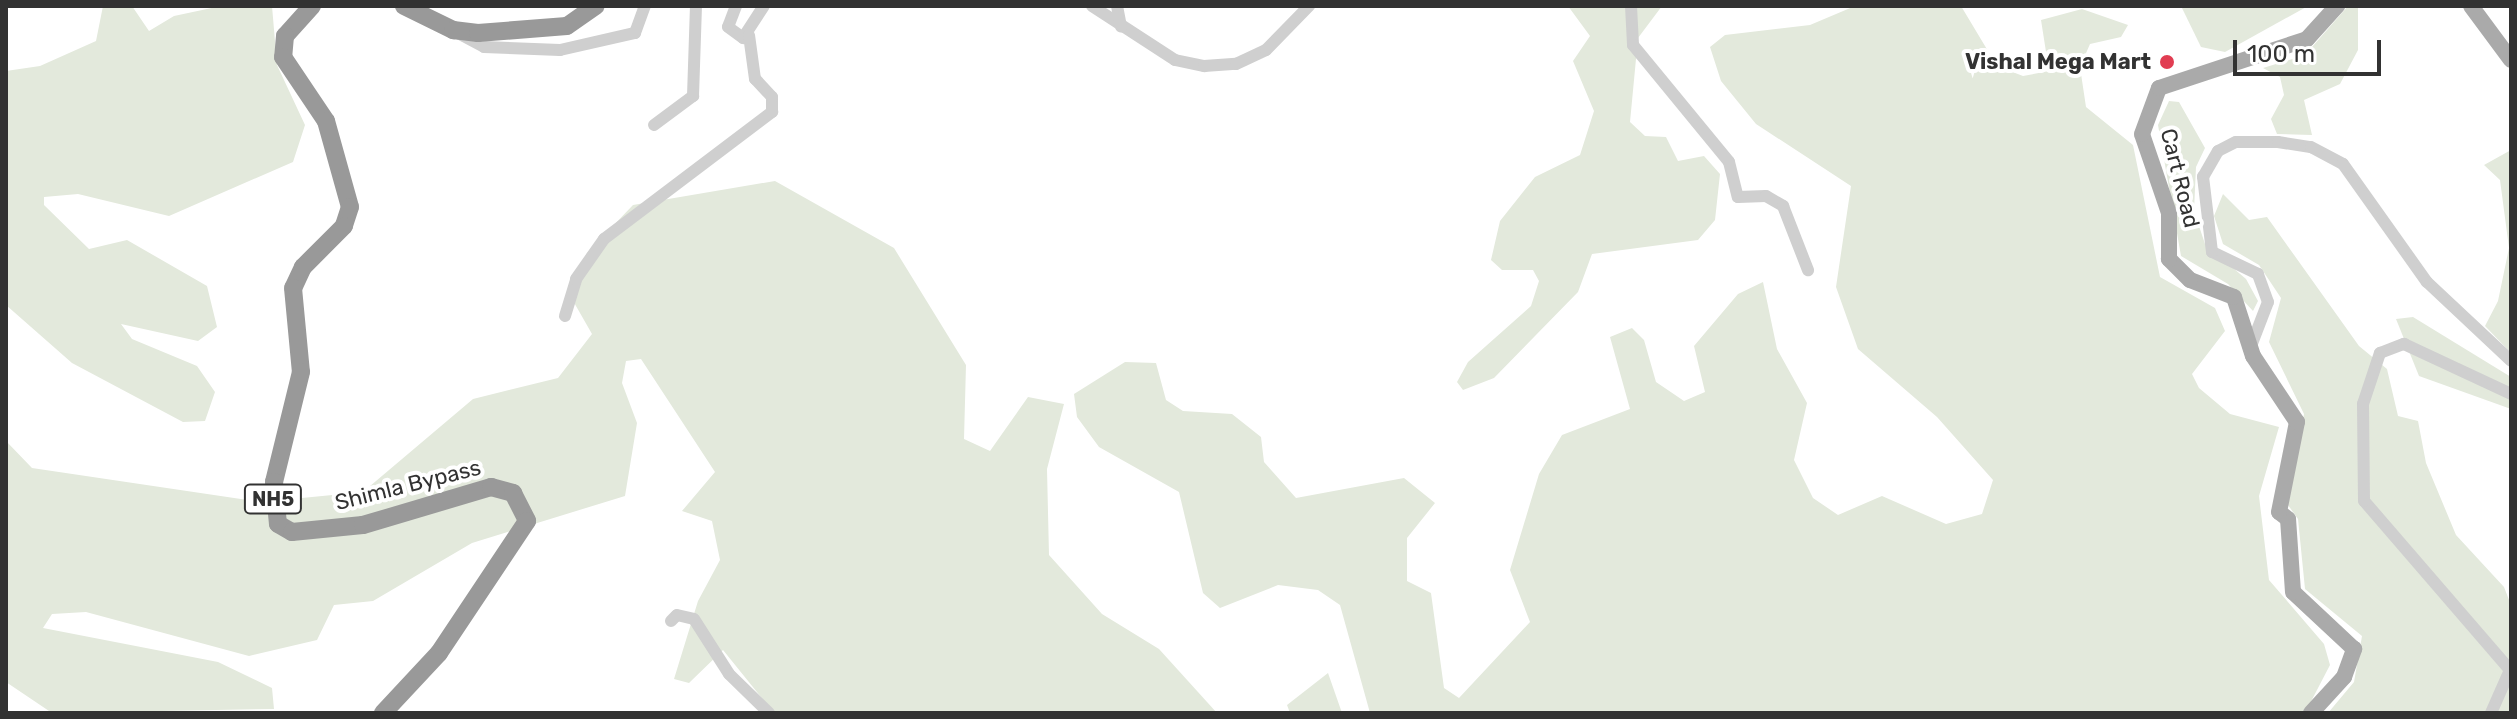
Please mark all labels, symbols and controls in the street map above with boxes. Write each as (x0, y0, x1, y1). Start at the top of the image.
scale bar (2237, 24, 2385, 74)
text: 100 m (2247, 40, 2315, 68)
place label: Vishal Mega Mart (1965, 49, 2151, 75)
marker: Vishal Mega Mart (2158, 53, 2176, 71)
street label: Cart Road (2155, 126, 2205, 230)
street label: Shimla Bypass (332, 454, 484, 516)
road number: NH5 (243, 483, 303, 515)

